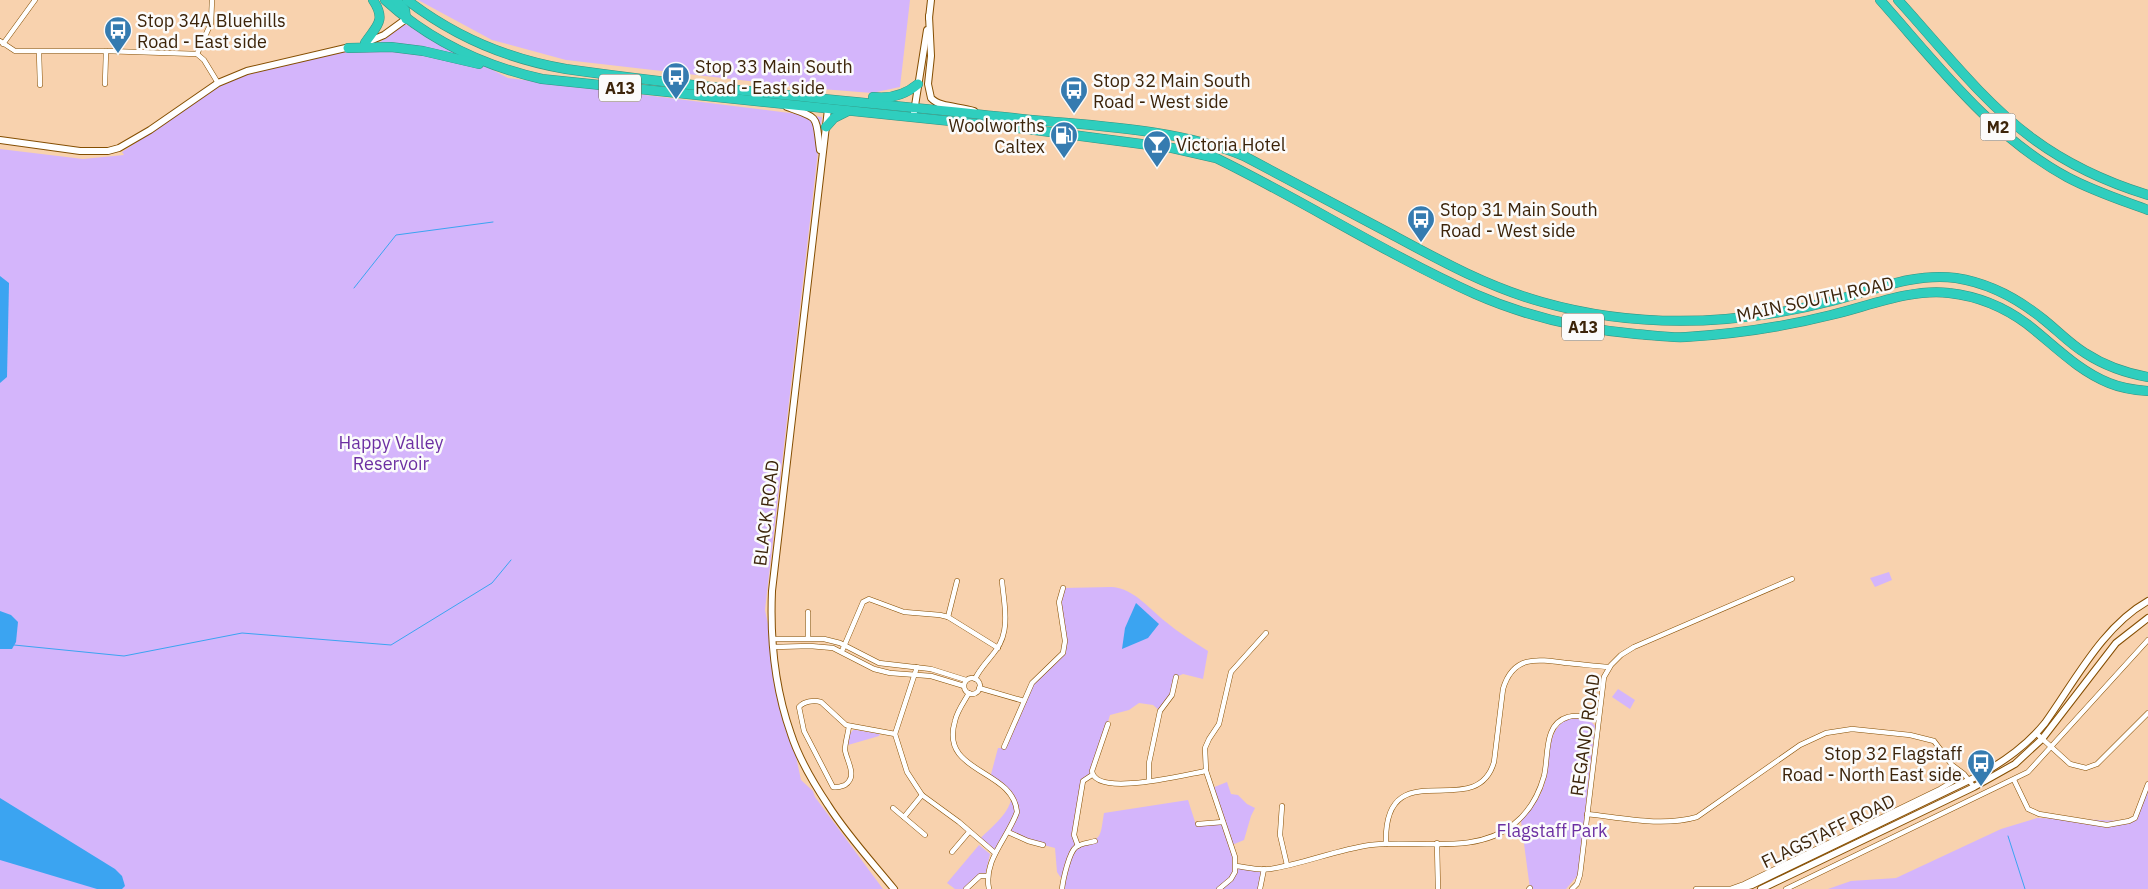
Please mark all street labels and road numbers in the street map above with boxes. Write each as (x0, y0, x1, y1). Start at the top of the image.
road number: A13 (599, 75, 641, 102)
road number: M2 (1980, 114, 2016, 140)
street label: MAIN SOUTH ROAD (1734, 271, 1896, 327)
road number: A13 (1562, 314, 1604, 341)
street label: BLACK ROAD (748, 459, 784, 567)
street label: REGANO ROAD (1565, 672, 1605, 798)
street label: FLAGSTAFF ROAD (1757, 789, 1899, 873)

